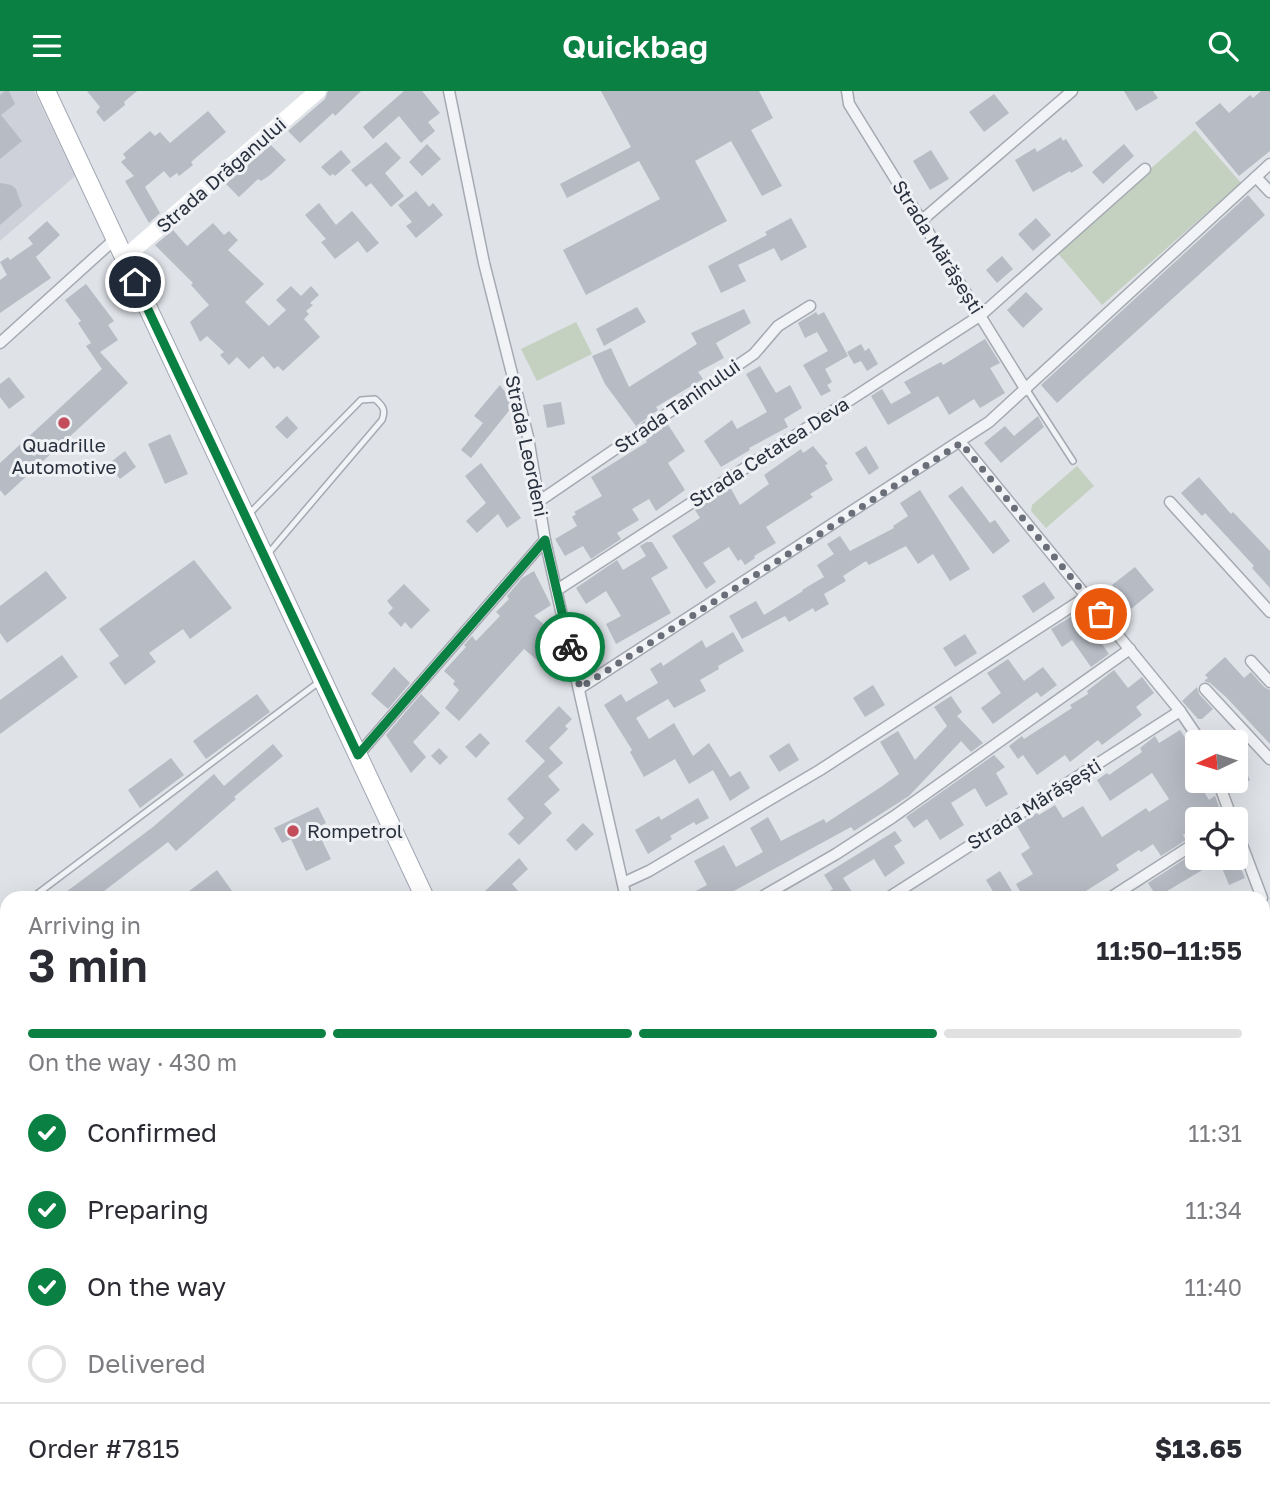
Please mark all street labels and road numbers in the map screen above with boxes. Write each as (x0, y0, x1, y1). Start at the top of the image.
street label: Strada Drăganului (151, 112, 290, 237)
street label: Strada Mărășești (888, 176, 989, 318)
street label: Strada Taninului (610, 354, 744, 457)
street label: Strada Leordeni (501, 373, 554, 519)
street label: Strada Cetatea Deva (685, 391, 853, 512)
street label: Strada Mărășești (963, 753, 1105, 854)

